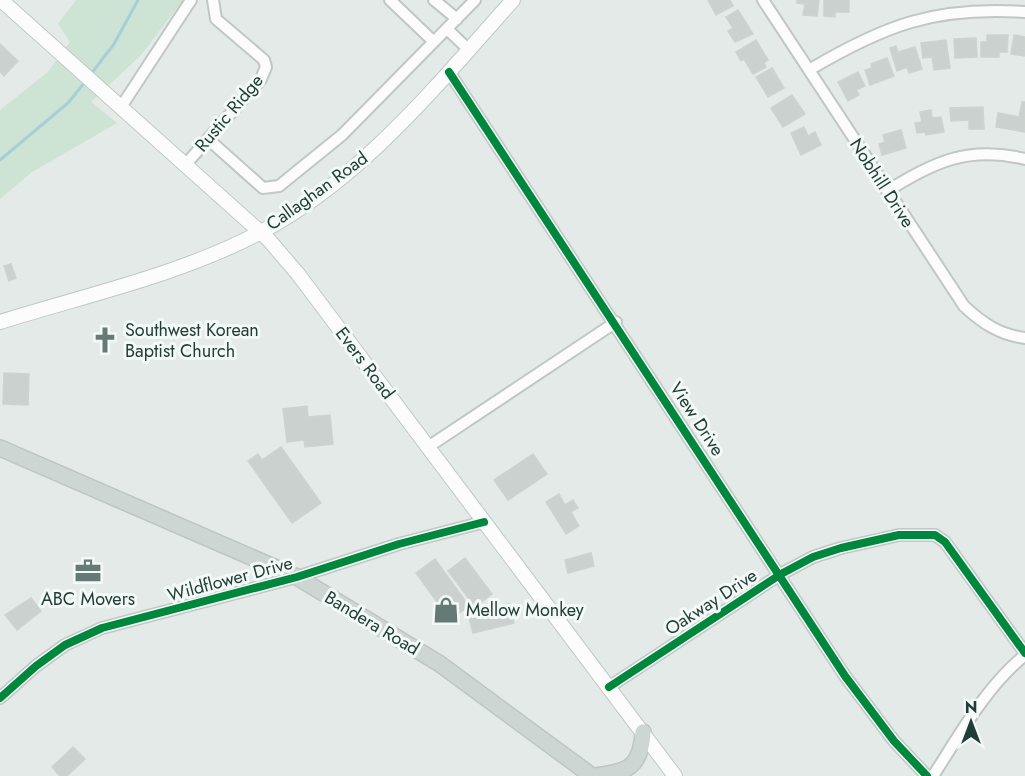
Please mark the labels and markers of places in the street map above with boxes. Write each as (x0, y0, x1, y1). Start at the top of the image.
place label: Southwest Korean Baptist Church (125, 317, 259, 364)
church icon: Southwest Korean Baptist Church (90, 325, 120, 355)
office icon: ABC Movers (73, 556, 103, 586)
place label: ABC Movers (41, 586, 135, 612)
shop icon: Mellow Monkey (431, 595, 461, 625)
place label: Mellow Monkey (466, 597, 584, 623)

